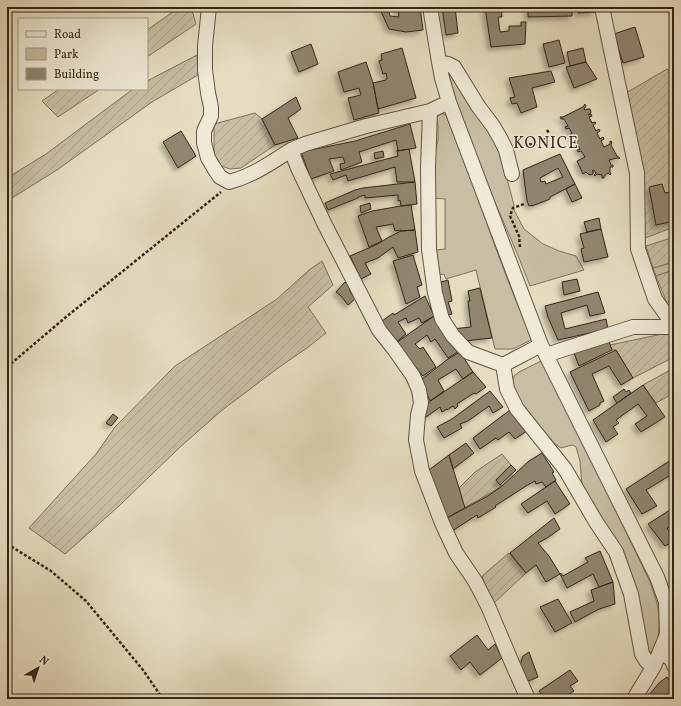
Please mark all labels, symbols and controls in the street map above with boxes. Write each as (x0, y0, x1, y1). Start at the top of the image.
legend (18, 18, 148, 90)
text: Road (54, 27, 81, 43)
text: Park (54, 47, 79, 63)
text: Building (54, 67, 99, 83)
district label: KONICE (513, 133, 579, 155)
north arrow (18, 648, 58, 688)
text: N (36, 653, 51, 670)

